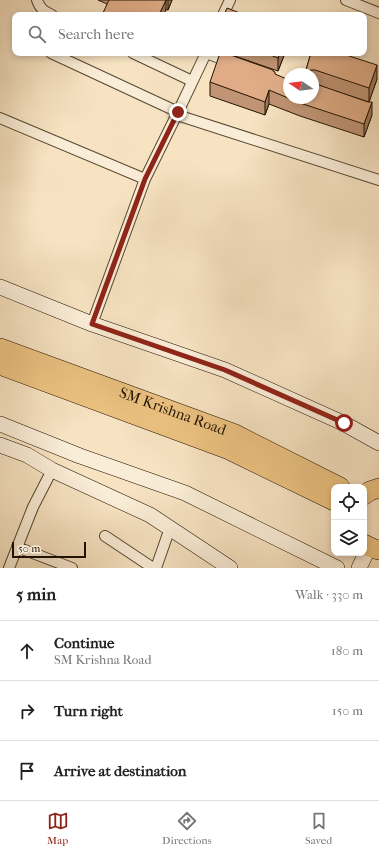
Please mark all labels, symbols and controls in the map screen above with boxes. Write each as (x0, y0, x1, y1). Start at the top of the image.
search box (12, 12, 367, 56)
icon: search (26, 23, 48, 45)
text: Search here (58, 25, 134, 43)
north arrow (283, 68, 319, 104)
route end (169, 103, 187, 121)
street label: SM Krishna Road (117, 383, 230, 439)
route start (335, 414, 353, 432)
map controls (331, 484, 367, 556)
button: locate (331, 484, 367, 520)
button: layers (331, 520, 367, 556)
scale bar (12, 540, 86, 559)
text: 50 m (18, 542, 40, 555)
text: 5 min (16, 584, 56, 604)
text: Walk · 330 m (295, 587, 363, 602)
text: Continue (54, 634, 114, 652)
icon: ahead (16, 640, 38, 662)
text: 180 m (331, 643, 363, 658)
text: SM Krishna Road (54, 652, 152, 667)
icon: right (16, 700, 38, 722)
text: Turn right (54, 702, 123, 720)
text: 150 m (332, 703, 363, 718)
icon: arrive (16, 760, 38, 782)
text: Arrive at destination (54, 762, 186, 780)
tab: Map (47, 810, 69, 847)
tab: Directions (162, 810, 212, 847)
tab: Saved (305, 810, 332, 847)

